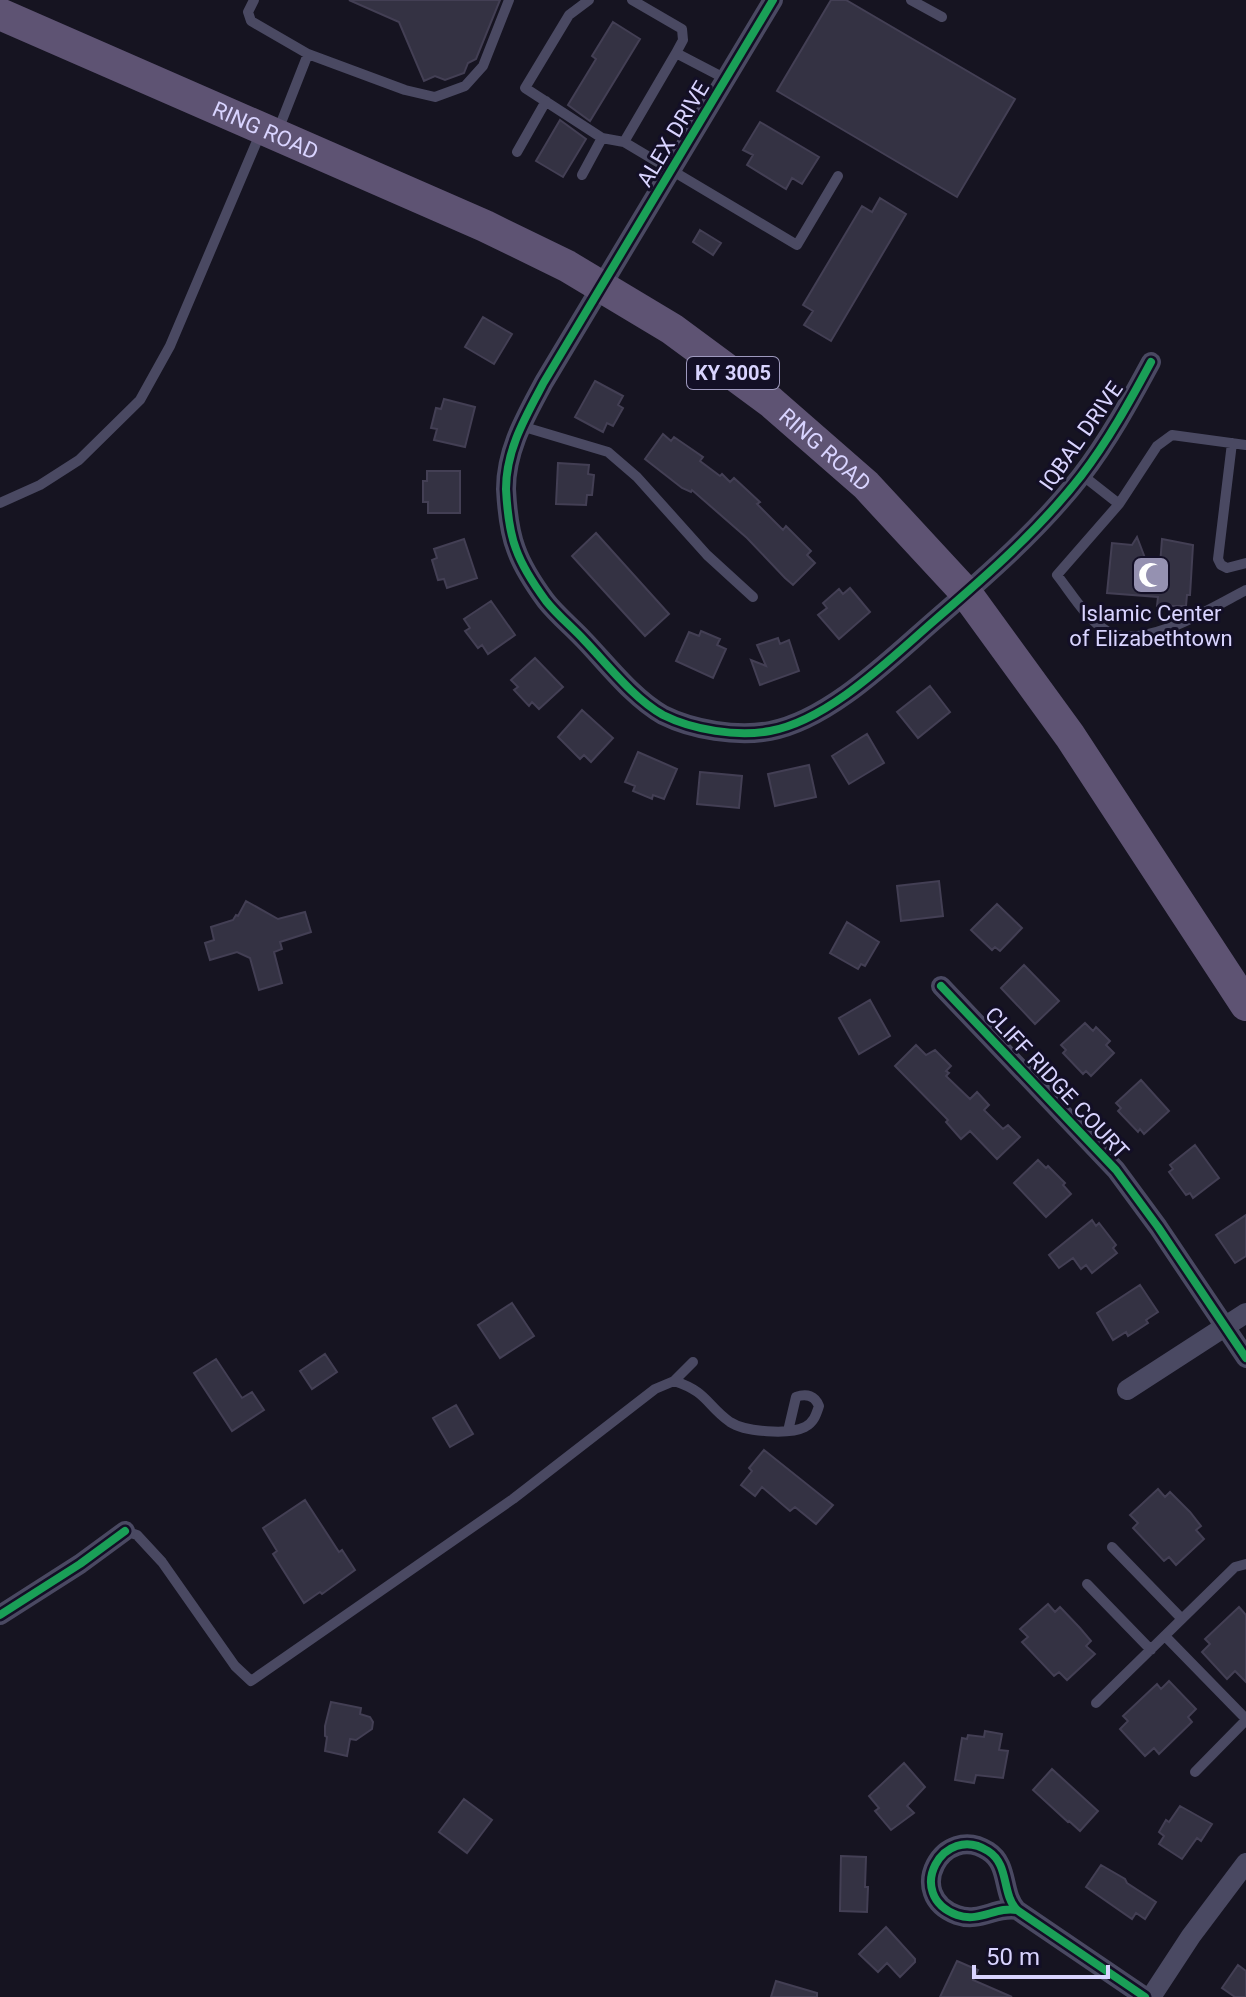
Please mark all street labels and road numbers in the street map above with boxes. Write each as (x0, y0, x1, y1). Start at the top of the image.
street label: ALEX DRIVE (632, 77, 714, 191)
street label: RING ROAD (209, 96, 323, 164)
road number: KY 3005 (687, 357, 779, 389)
street label: IQBAL DRIVE (1034, 377, 1128, 495)
street label: RING ROAD (774, 403, 876, 496)
street label: CLIFF RIDGE COURT (980, 1002, 1134, 1164)

